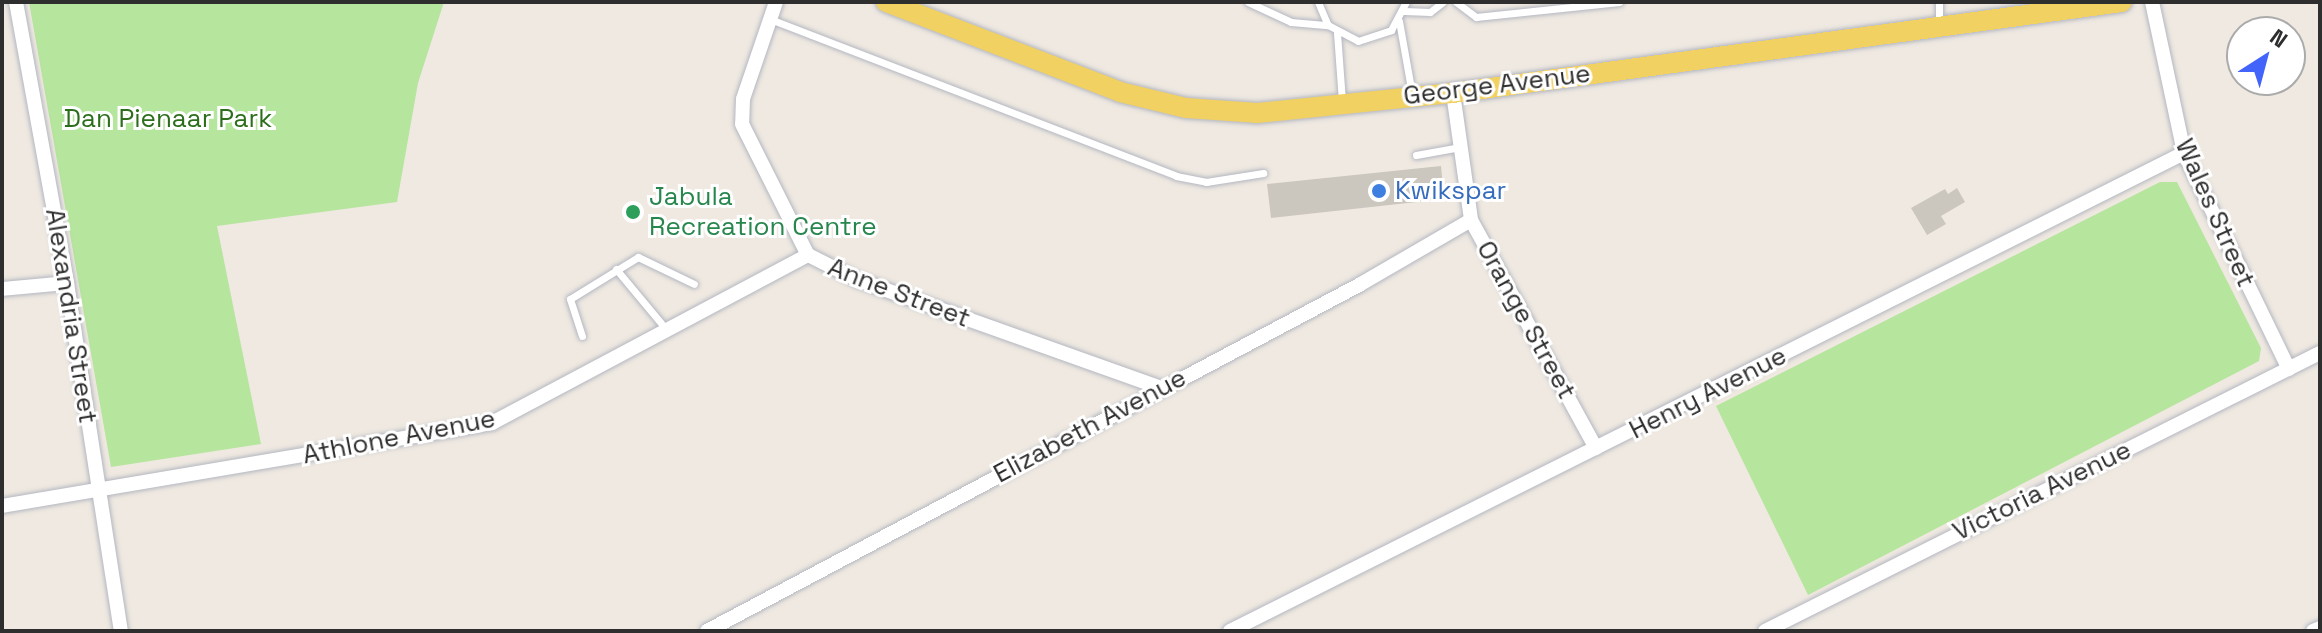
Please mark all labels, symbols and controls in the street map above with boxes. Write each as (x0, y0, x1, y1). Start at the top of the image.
north arrow (2226, 16, 2306, 96)
text: N (2265, 23, 2293, 54)
street label: George Avenue (1402, 58, 1592, 112)
park label: Dan Pienaar Park (64, 103, 272, 135)
street label: Wales Street (2168, 134, 2262, 292)
place label: Kwikspar (1395, 175, 1506, 207)
place label: Jabula Recreation Centre (649, 181, 877, 242)
marker: Kwikspar (1370, 182, 1388, 200)
marker: Jabula Recreation Centre (624, 203, 642, 221)
street label: Alexandria Street (39, 206, 103, 426)
street label: Orange Street (1470, 236, 1582, 404)
street label: Anne Street (823, 252, 975, 334)
street label: Henry Avenue (1624, 340, 1792, 446)
street label: Elizabeth Avenue (988, 362, 1192, 490)
street label: Athlone Avenue (300, 403, 498, 471)
street label: Victoria Avenue (1948, 434, 2136, 548)

